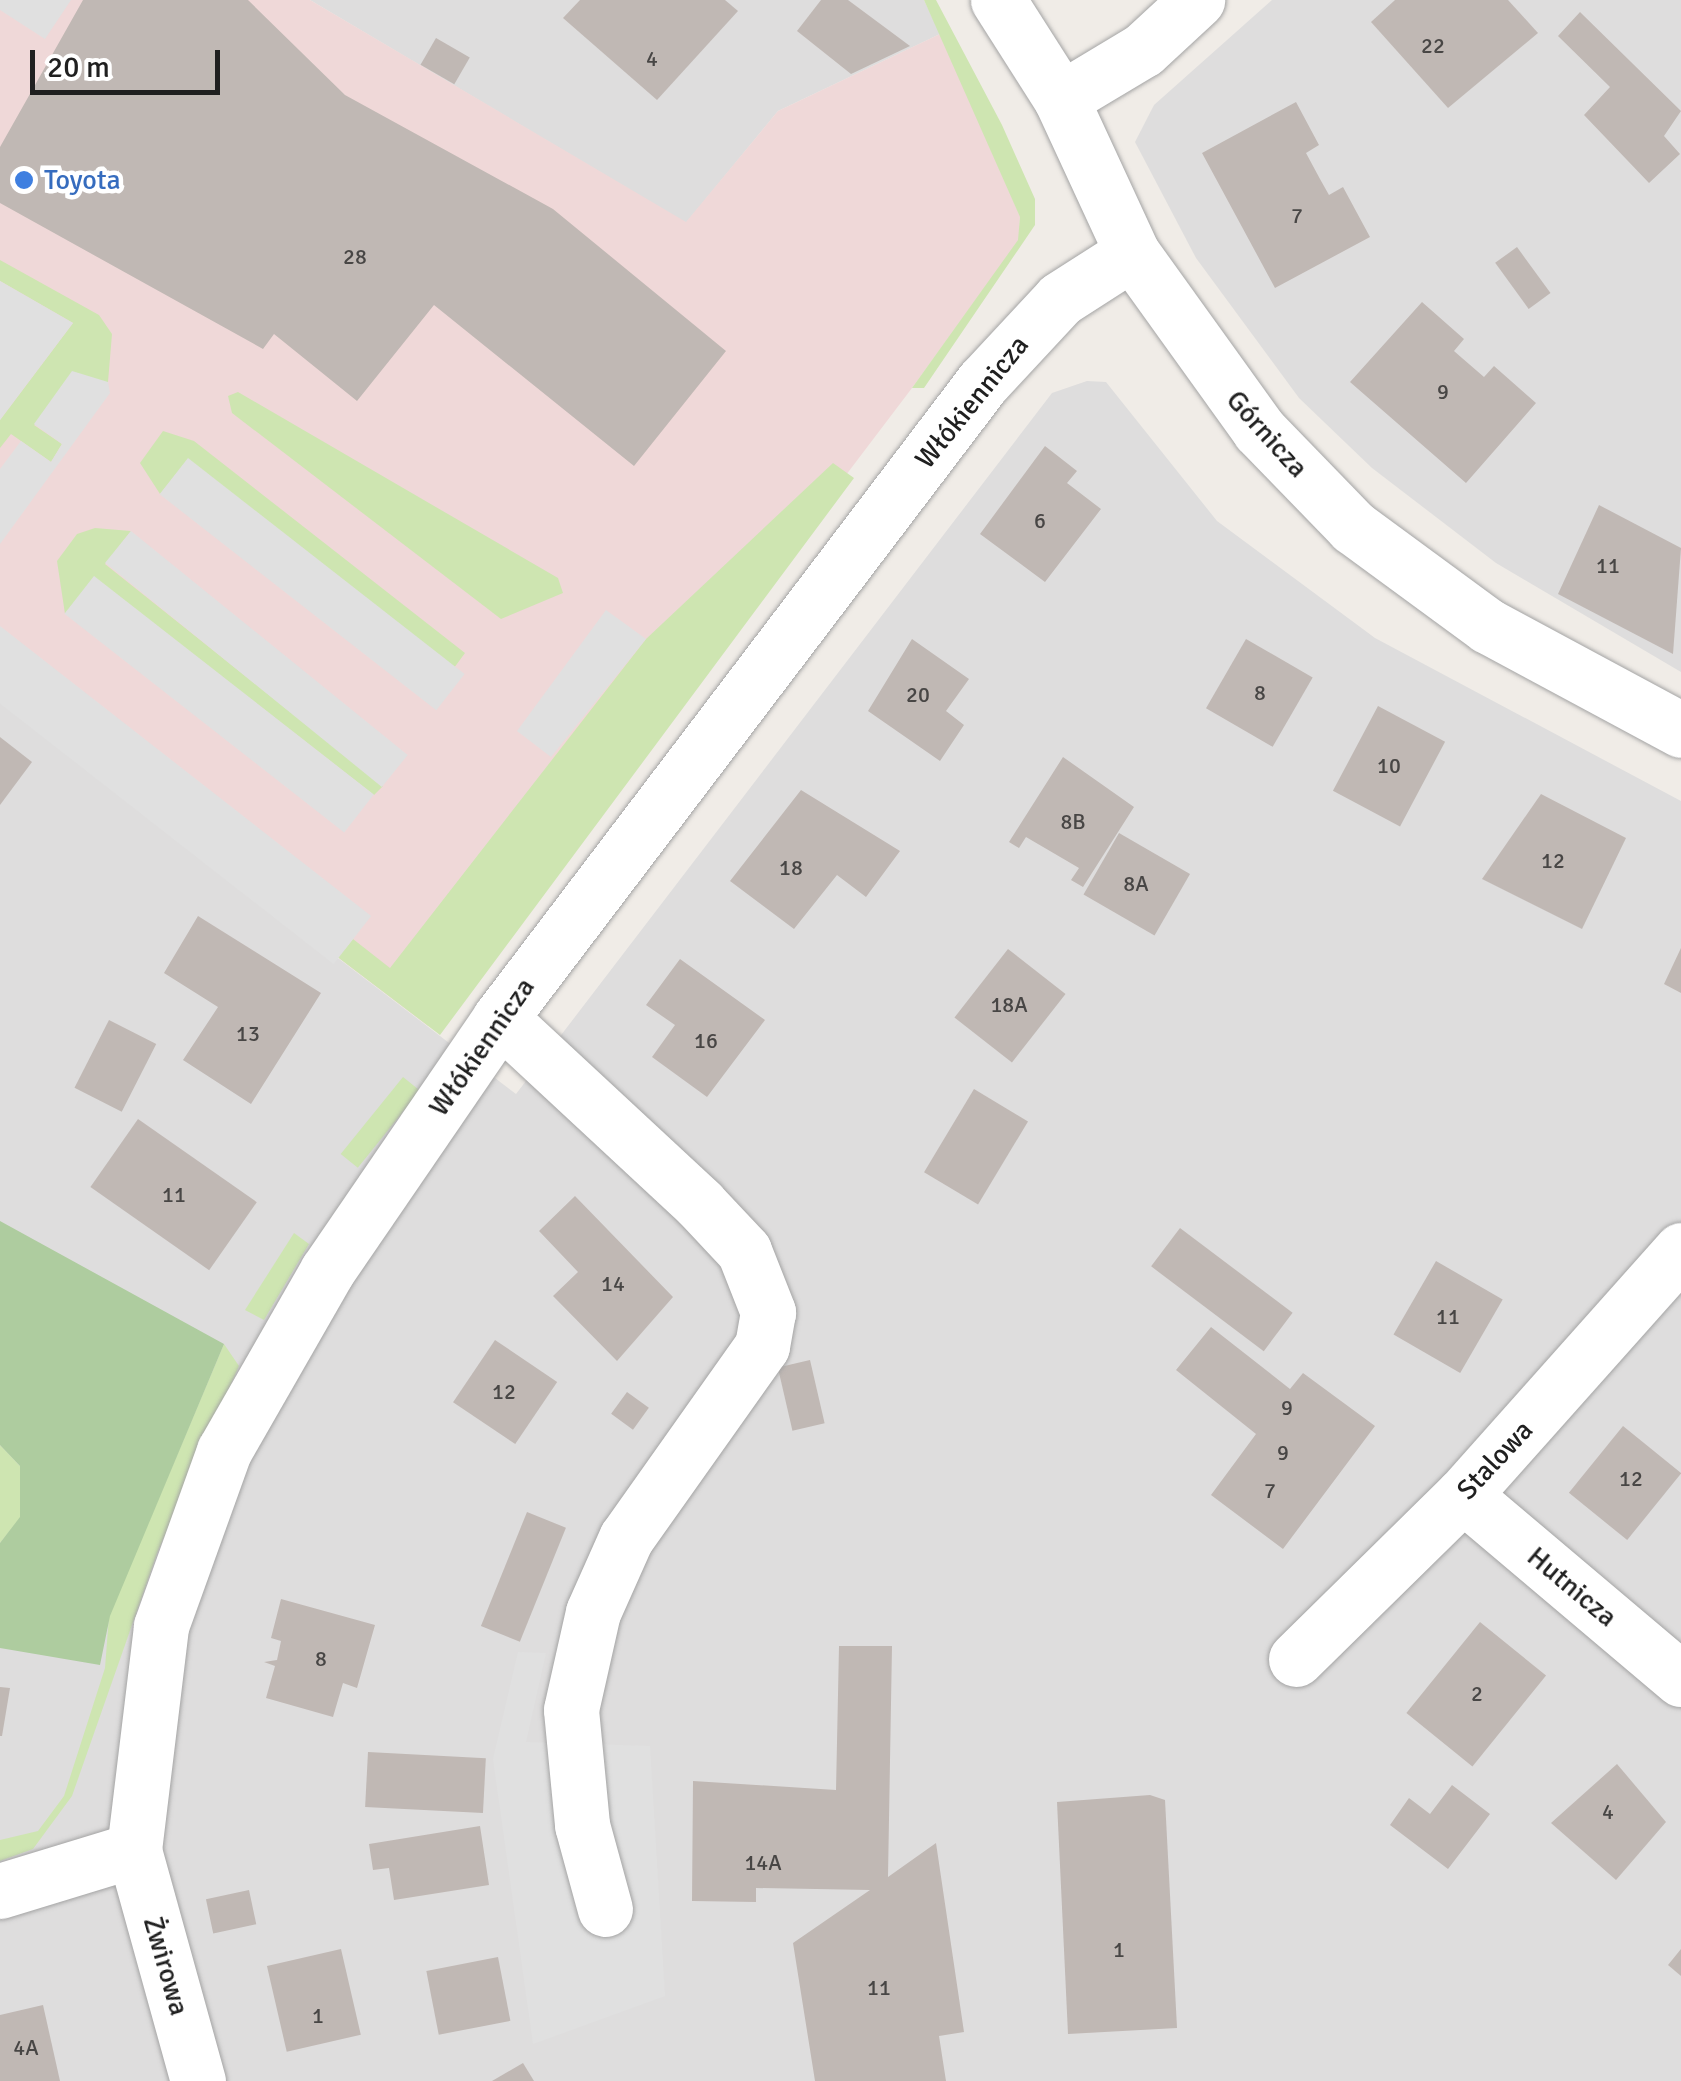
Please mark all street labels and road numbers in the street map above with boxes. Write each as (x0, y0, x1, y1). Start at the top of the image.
street label: Włókiennicza (908, 329, 1036, 475)
street label: Górnicza (1219, 384, 1315, 484)
street label: Włókiennicza (422, 971, 542, 1123)
street label: Stalowa (1450, 1413, 1540, 1507)
street label: Hutnicza (1520, 1540, 1624, 1634)
street label: Żwirowa (136, 1913, 196, 2019)

